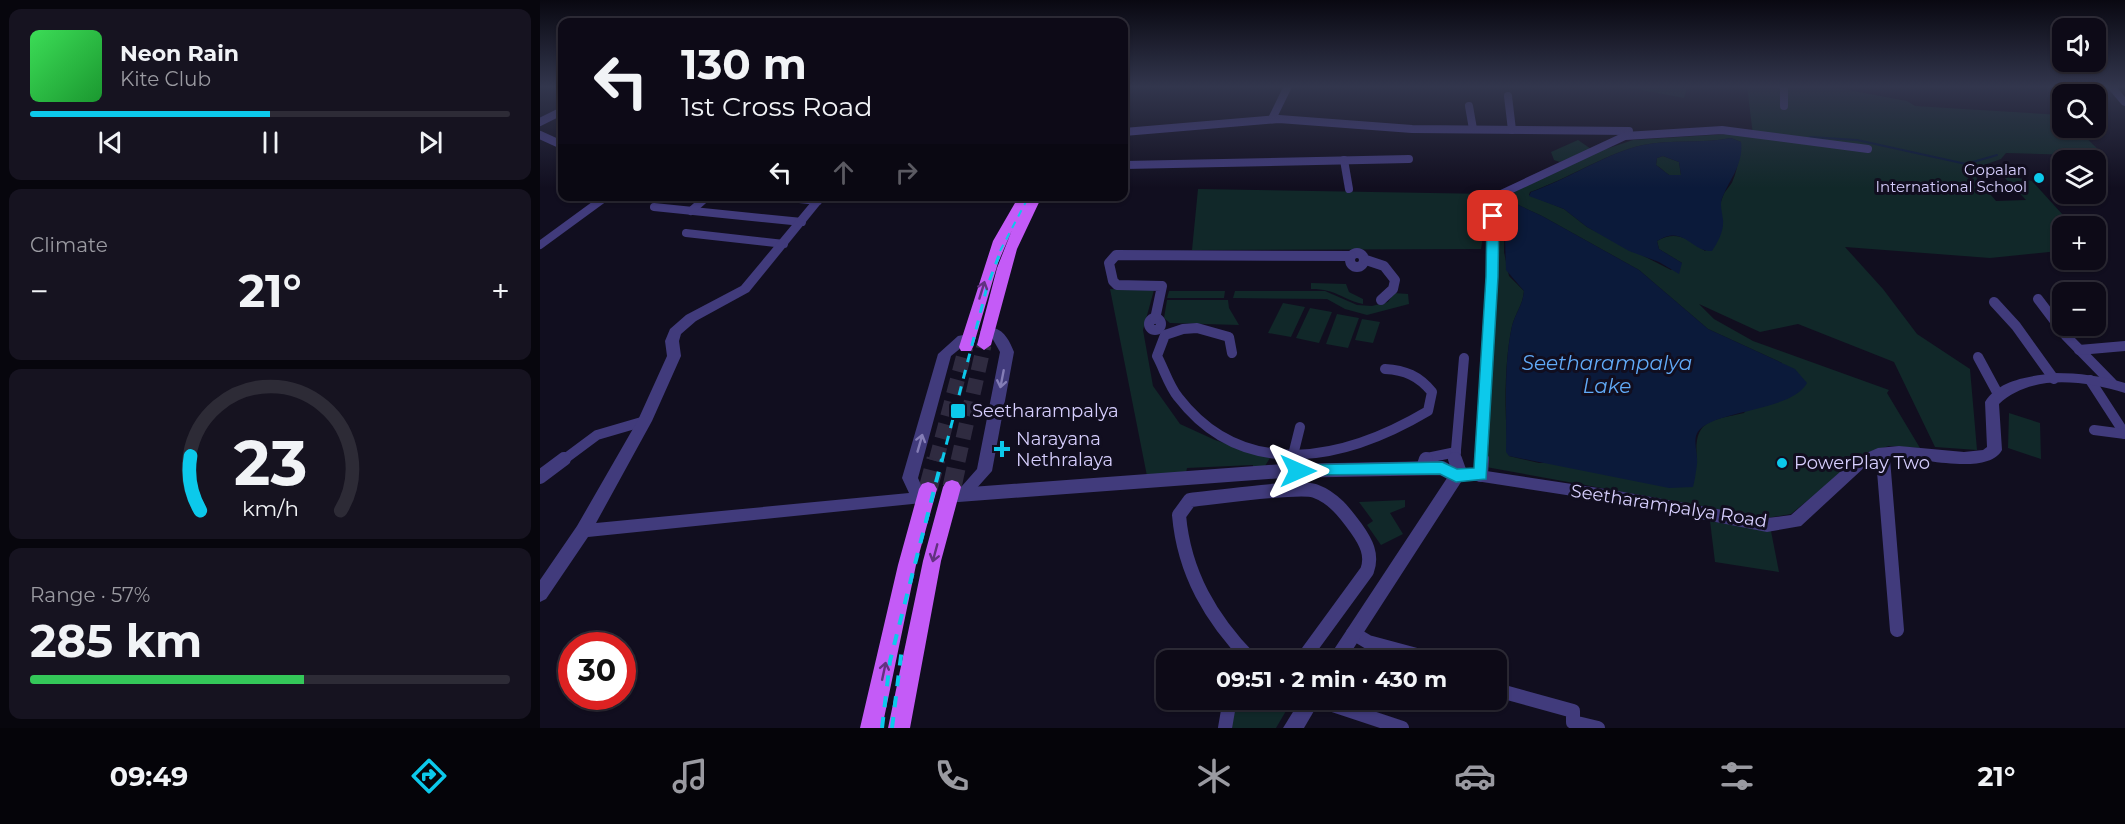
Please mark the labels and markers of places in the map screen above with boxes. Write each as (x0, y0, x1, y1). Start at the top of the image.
place label: Gopalan International School (1876, 160, 2027, 196)
marker: Gopalan International School (2032, 171, 2046, 185)
pin (1467, 190, 1518, 241)
place label: Seetharampalya (972, 400, 1119, 422)
marker: Seetharampalya (949, 402, 967, 420)
place label: Narayana Nethralaya (1016, 428, 1113, 471)
marker: Narayana Nethralaya (993, 440, 1011, 458)
place label: PowerPlay Two (1794, 452, 1930, 474)
marker: PowerPlay Two (1775, 456, 1789, 470)

